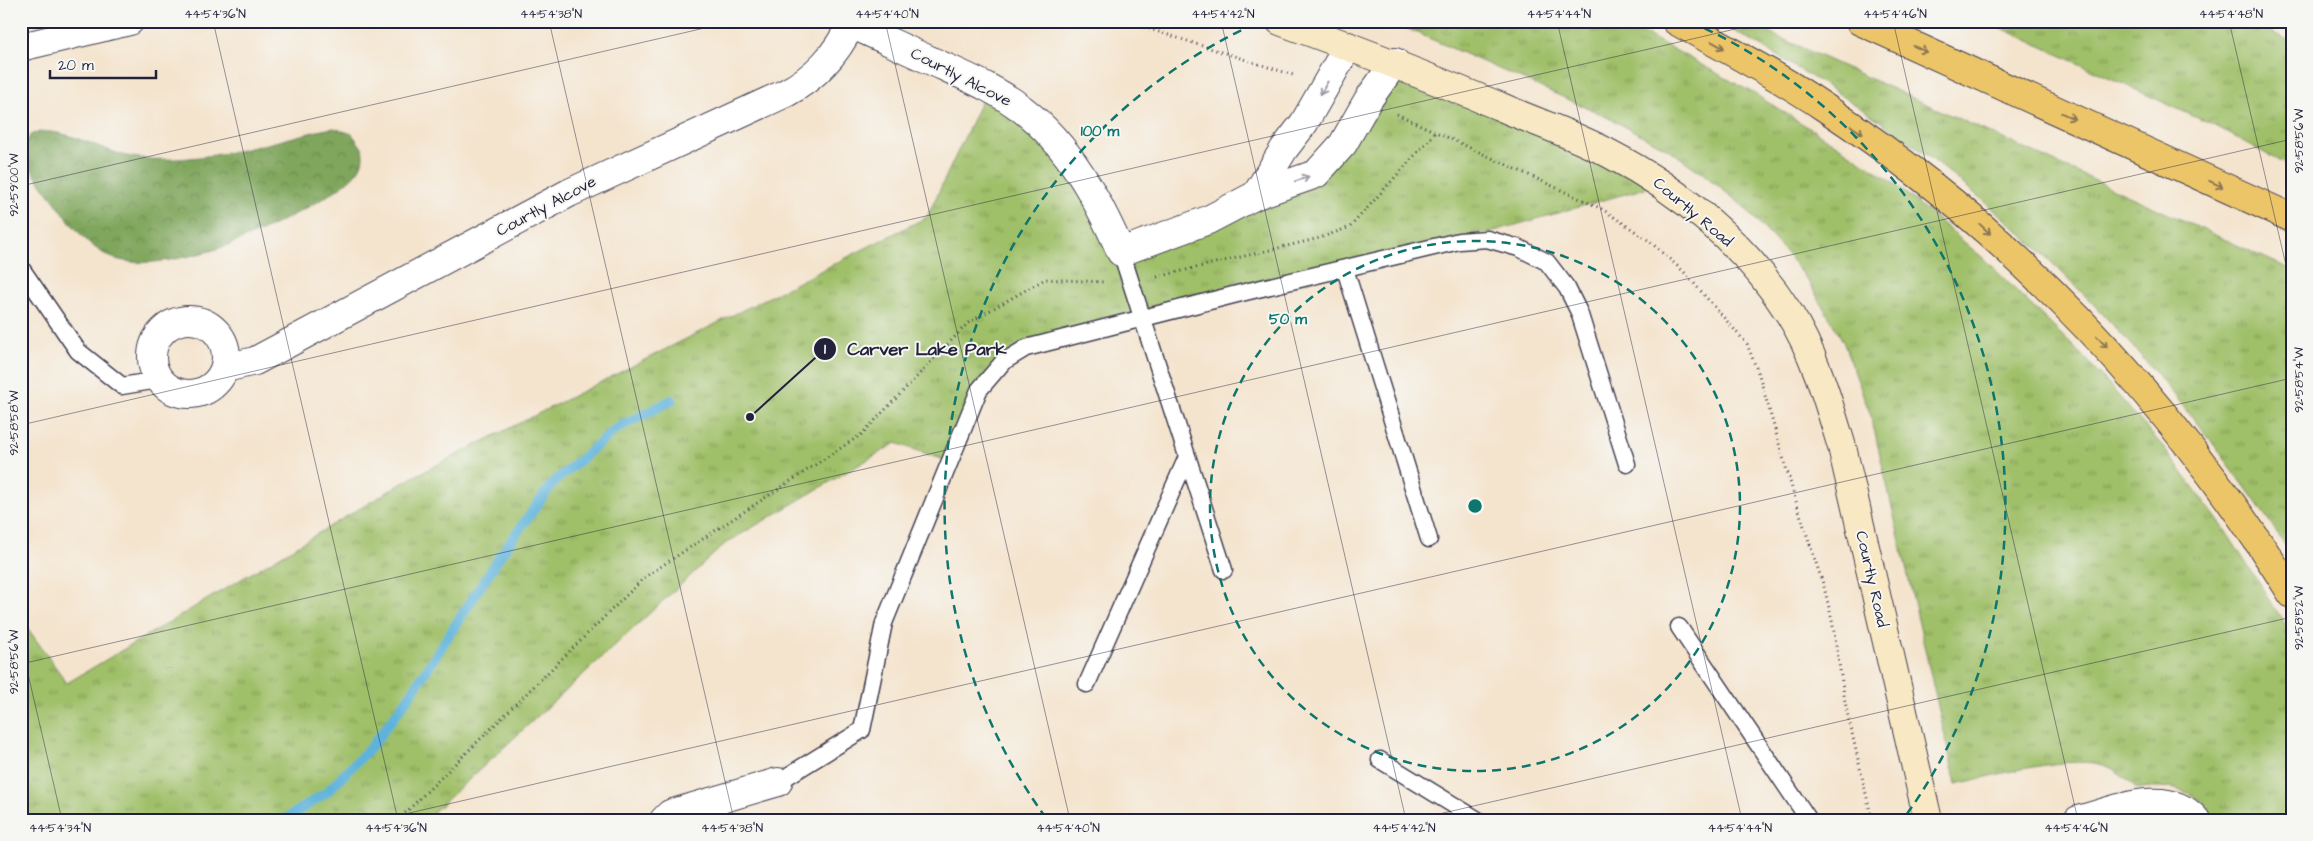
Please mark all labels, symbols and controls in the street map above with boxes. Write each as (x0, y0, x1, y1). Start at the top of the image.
text: 44°54'36"N (184, 6, 246, 23)
text: 44°54'38"N (520, 6, 582, 23)
text: 44°54'40"N (855, 6, 919, 23)
text: 44°54'42"N (1192, 6, 1255, 23)
text: 44°54'44"N (1527, 6, 1592, 23)
text: 44°54'46"N (1863, 6, 1927, 23)
text: 44°54'48"N (2199, 6, 2263, 23)
one-way arrow (1711, 40, 1726, 50)
street label: Courtly Alcove (906, 42, 1015, 113)
one-way arrow (1912, 44, 1927, 54)
scale bar (50, 48, 156, 80)
text: 20 m (58, 55, 94, 76)
one-way arrow (1319, 80, 1328, 95)
text: 92°58'56"W (2291, 108, 2308, 173)
one-way arrow (2060, 112, 2075, 122)
text: 100 m (1081, 121, 1120, 142)
one-way arrow (1850, 125, 1864, 135)
text: 92°59'00"W (6, 153, 23, 216)
street label: Courtly Alcove (492, 170, 601, 242)
street label: Courtly Road (1648, 172, 1738, 253)
one-way arrow (1294, 174, 1310, 183)
one-way arrow (2208, 179, 2223, 189)
one-way arrow (1979, 223, 1992, 235)
text: 50 m (1269, 309, 1307, 330)
callout: Carver Lake Park (812, 332, 1016, 365)
one-way arrow (2096, 336, 2108, 349)
text: Carver Lake Park (847, 337, 1008, 362)
text: 1 (824, 339, 826, 360)
text: 92°58'54"W (2291, 347, 2308, 413)
text: 92°58'58"W (6, 390, 23, 455)
centre of rings (1466, 497, 1484, 515)
street label: Courtly Road (1849, 529, 1894, 630)
text: 92°58'52"W (2291, 585, 2308, 650)
text: 92°58'56"W (6, 629, 23, 694)
text: 44°54'34"N (29, 820, 92, 837)
text: 44°54'36"N (365, 820, 427, 837)
text: 44°54'38"N (701, 820, 763, 837)
text: 44°54'40"N (1036, 820, 1100, 837)
text: 44°54'42"N (1373, 820, 1436, 837)
text: 44°54'44"N (1708, 820, 1773, 837)
text: 44°54'46"N (2044, 820, 2108, 837)

